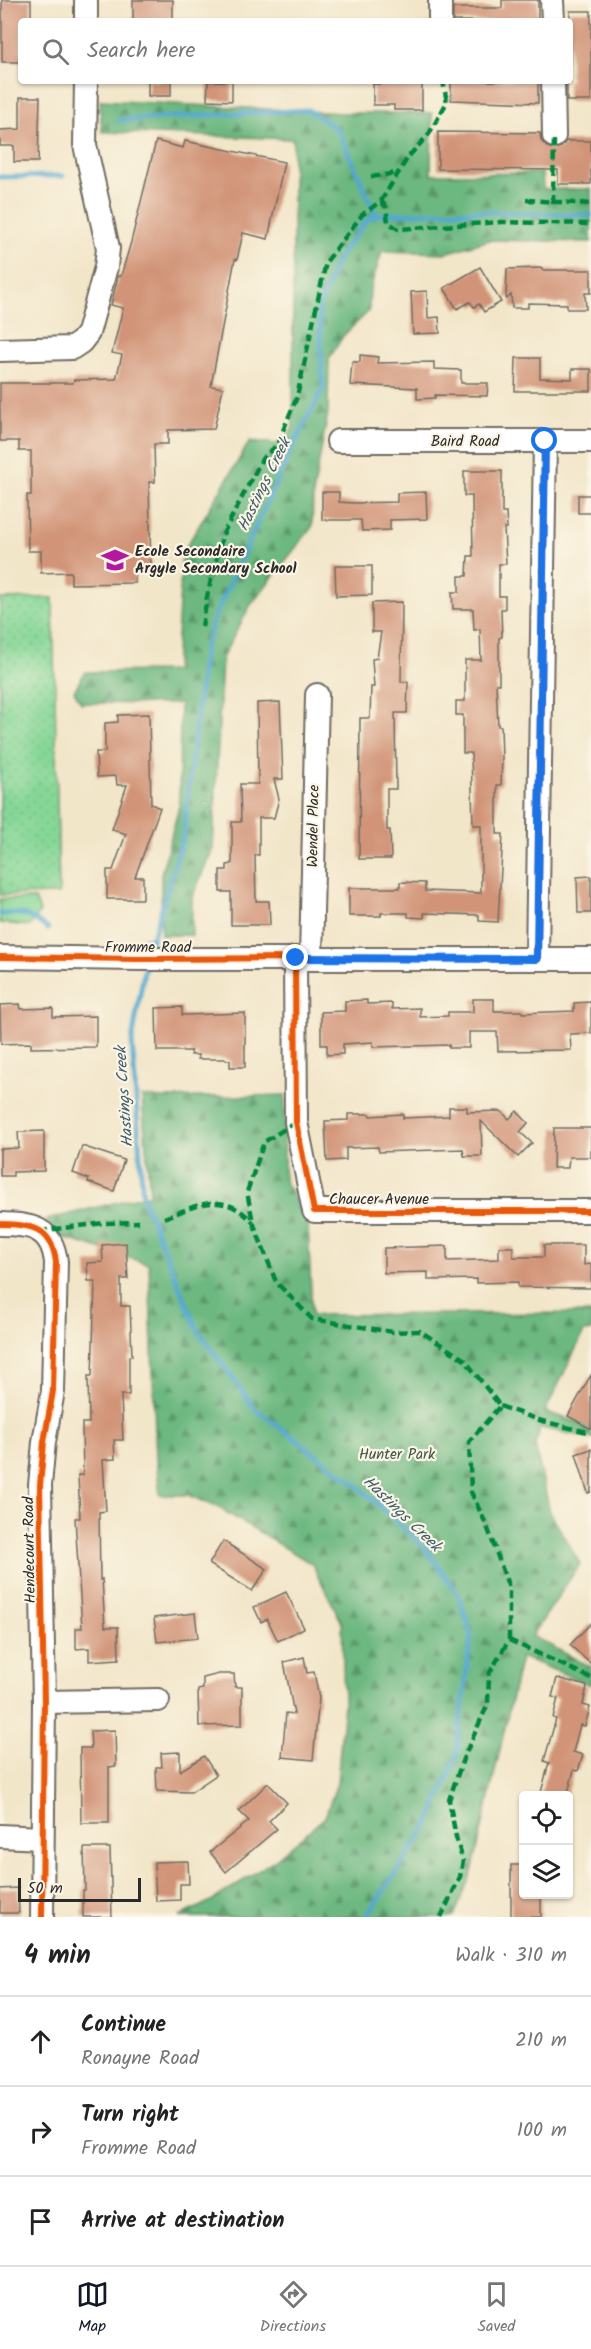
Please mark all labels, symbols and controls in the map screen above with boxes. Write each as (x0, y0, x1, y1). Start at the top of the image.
search box (18, 18, 573, 84)
text: Search here (87, 34, 195, 69)
icon: search (39, 35, 72, 68)
route start (531, 427, 557, 453)
street label: Baird Road (431, 430, 500, 454)
water label: Hastings Creek (231, 431, 299, 536)
place label: Ecole Secondaire Argyle Secondary School (135, 540, 297, 581)
school or university icon: Ecole Secondaire Argyle Secondary School (100, 545, 130, 575)
street label: Wendel Place (301, 784, 327, 868)
street label: Fromme Road (105, 936, 192, 960)
route end (282, 944, 308, 970)
water label: Hastings Creek (108, 1043, 140, 1148)
street label: Chaucer Avenue (329, 1188, 429, 1212)
park label: Hunter Park (359, 1443, 436, 1467)
water label: Hastings Creek (357, 1470, 449, 1560)
street label: Hendecourt Road (17, 1496, 43, 1603)
map controls (519, 1791, 573, 1899)
button: locate (519, 1791, 573, 1845)
button: layers (519, 1845, 573, 1899)
scale bar (18, 1875, 141, 1902)
text: 50 m (27, 1876, 63, 1901)
text: 4 min (24, 1935, 91, 1977)
text: Walk · 310 m (455, 1940, 567, 1972)
text: Continue (81, 2008, 166, 2043)
icon: ahead (24, 2025, 57, 2058)
text: 210 m (515, 2025, 567, 2057)
text: Ronayne Road (81, 2043, 199, 2075)
text: Turn right (81, 2098, 179, 2133)
icon: right (24, 2115, 57, 2148)
text: 100 m (517, 2115, 567, 2147)
text: Fromme Road (81, 2133, 196, 2165)
text: Arrive at destination (81, 2204, 284, 2239)
icon: arrive (24, 2205, 57, 2238)
tab: Map (76, 2278, 109, 2339)
tab: Directions (260, 2278, 326, 2339)
tab: Saved (477, 2278, 515, 2339)

